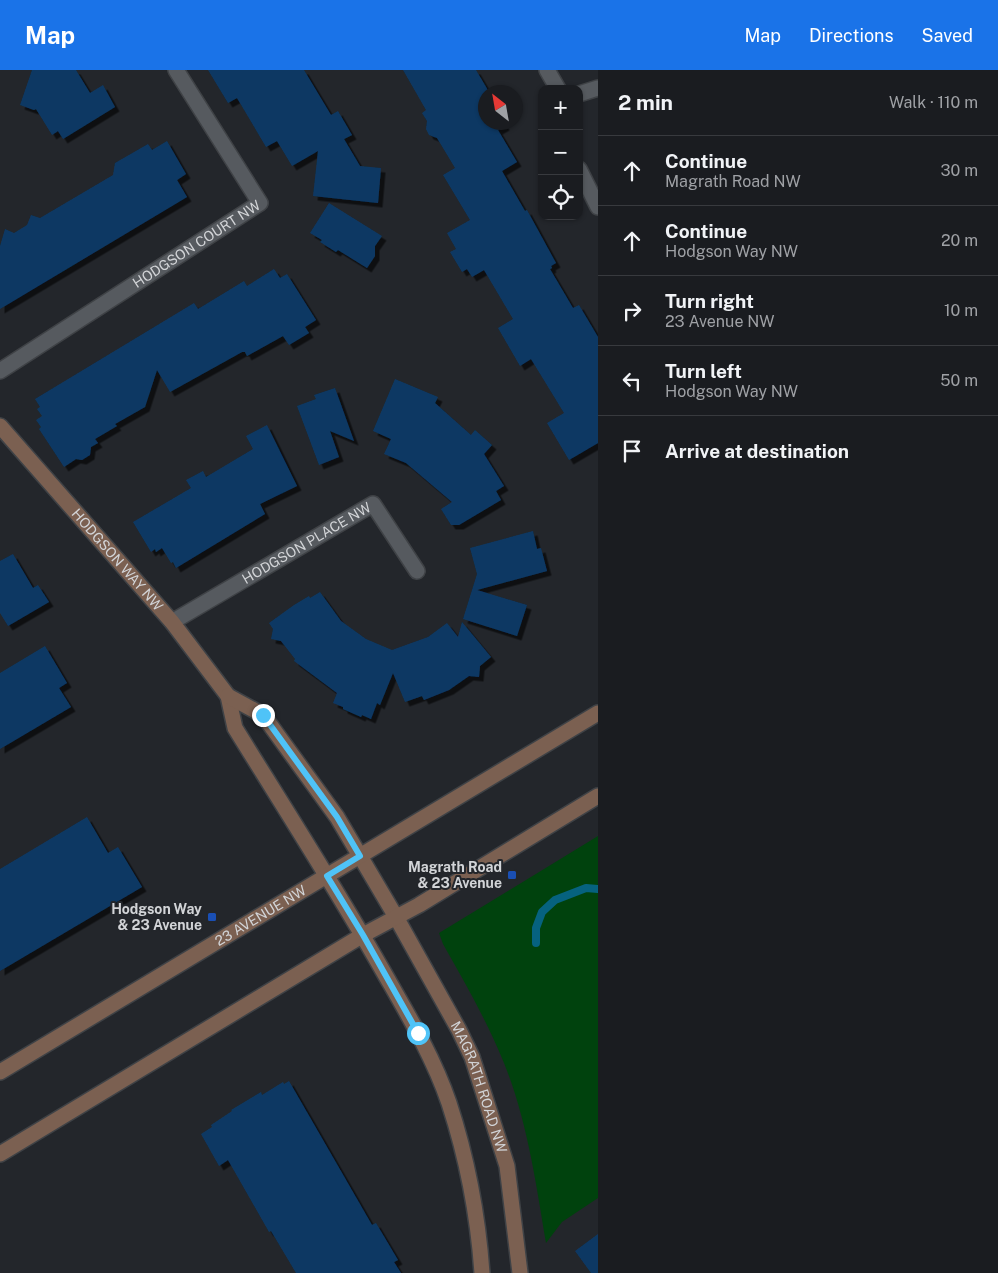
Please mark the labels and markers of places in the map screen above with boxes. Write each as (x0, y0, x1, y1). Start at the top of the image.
place label: Magrath Road & 23 Avenue (408, 859, 502, 891)
marker: Magrath Road & 23 Avenue (506, 869, 518, 881)
place label: Hodgson Way & 23 Avenue (111, 901, 202, 933)
marker: Hodgson Way & 23 Avenue (206, 911, 218, 923)

